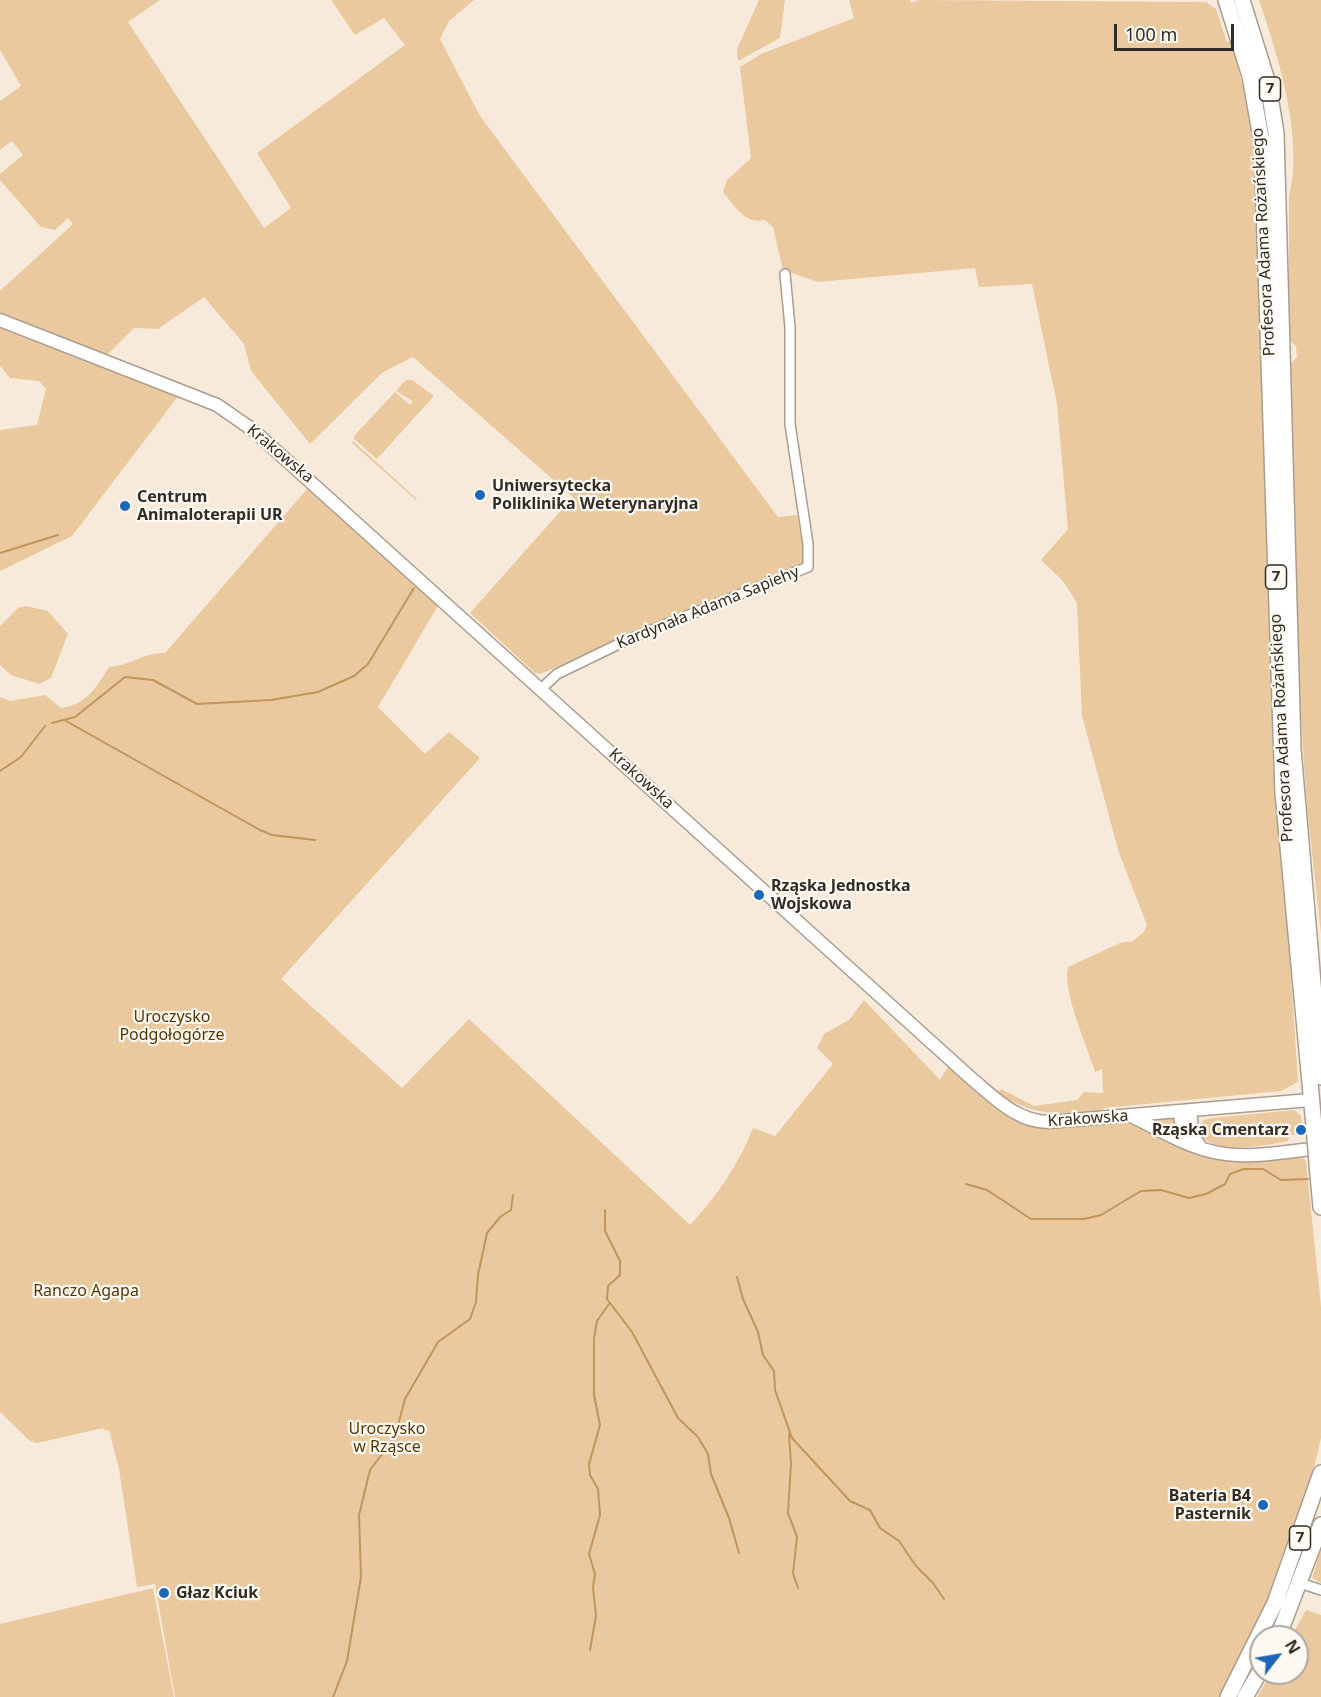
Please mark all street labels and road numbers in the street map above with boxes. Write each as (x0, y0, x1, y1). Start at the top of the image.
road number: 7 (1260, 77, 1280, 101)
street label: Profesora Adama Rożańskiego (1248, 127, 1280, 357)
street label: Krakowska (243, 421, 317, 487)
street label: Kardynała Adama Sapiehy (614, 563, 802, 653)
road number: 7 (1266, 565, 1286, 589)
street label: Profesora Adama Rożańskiego (1266, 613, 1298, 843)
street label: Krakowska (605, 745, 677, 813)
street label: Krakowska (1047, 1107, 1129, 1131)
road number: 7 (1290, 1526, 1310, 1550)

